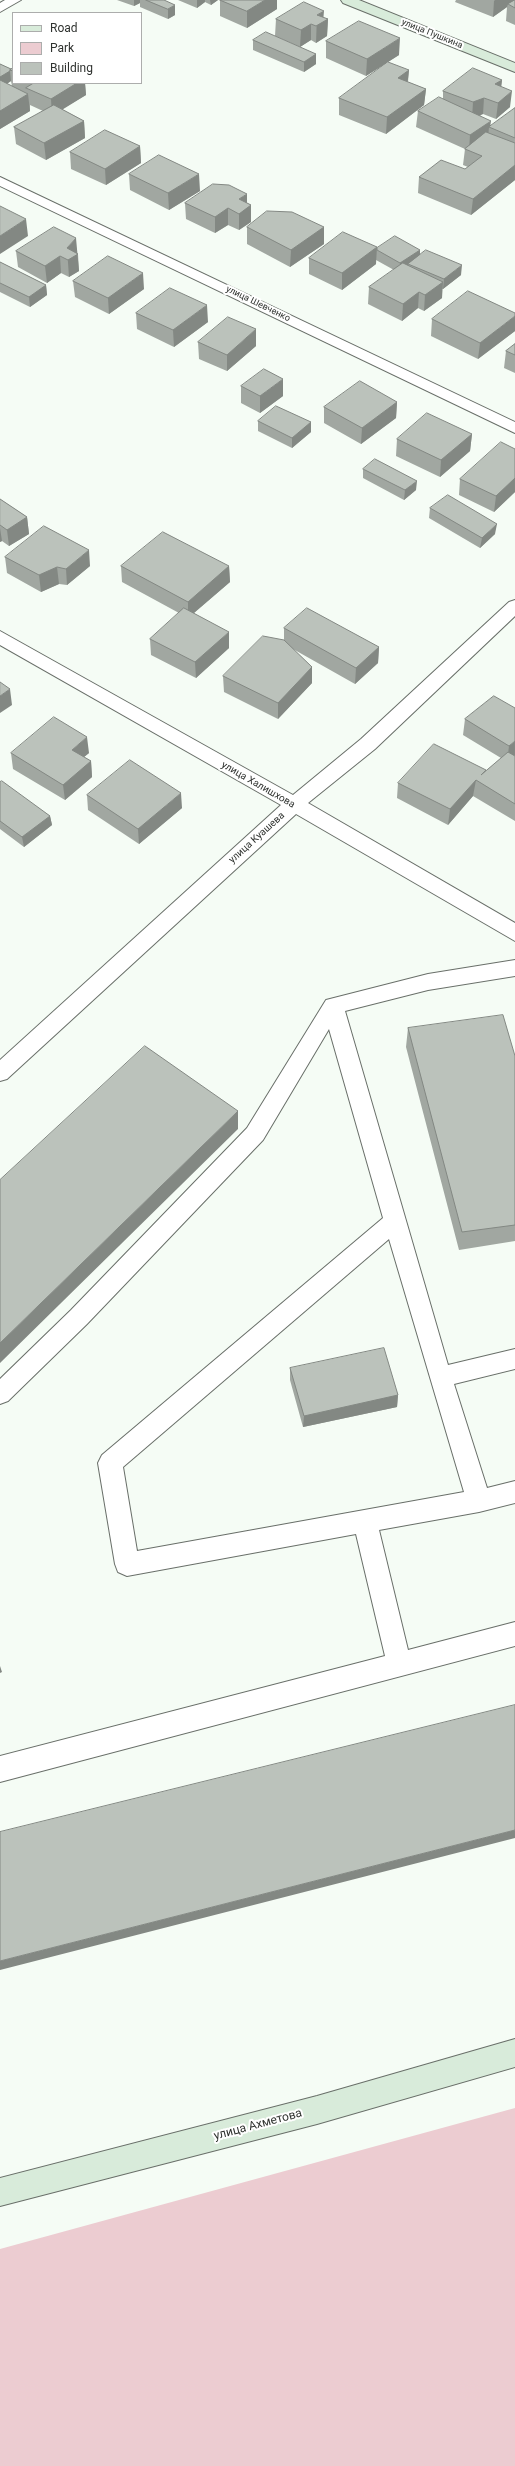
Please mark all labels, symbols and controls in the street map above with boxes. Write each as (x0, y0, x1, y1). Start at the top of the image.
legend (12, 12, 142, 84)
street label: улица Пушкина (400, 17, 464, 51)
text: Road (50, 21, 78, 35)
text: Park (50, 41, 74, 55)
text: Building (50, 61, 93, 75)
street label: улица Шевченко (224, 284, 292, 324)
street label: улица Халишхова (219, 759, 297, 811)
street label: улица Куашева (227, 810, 287, 866)
street label: улица Ахметова (212, 2106, 304, 2144)

